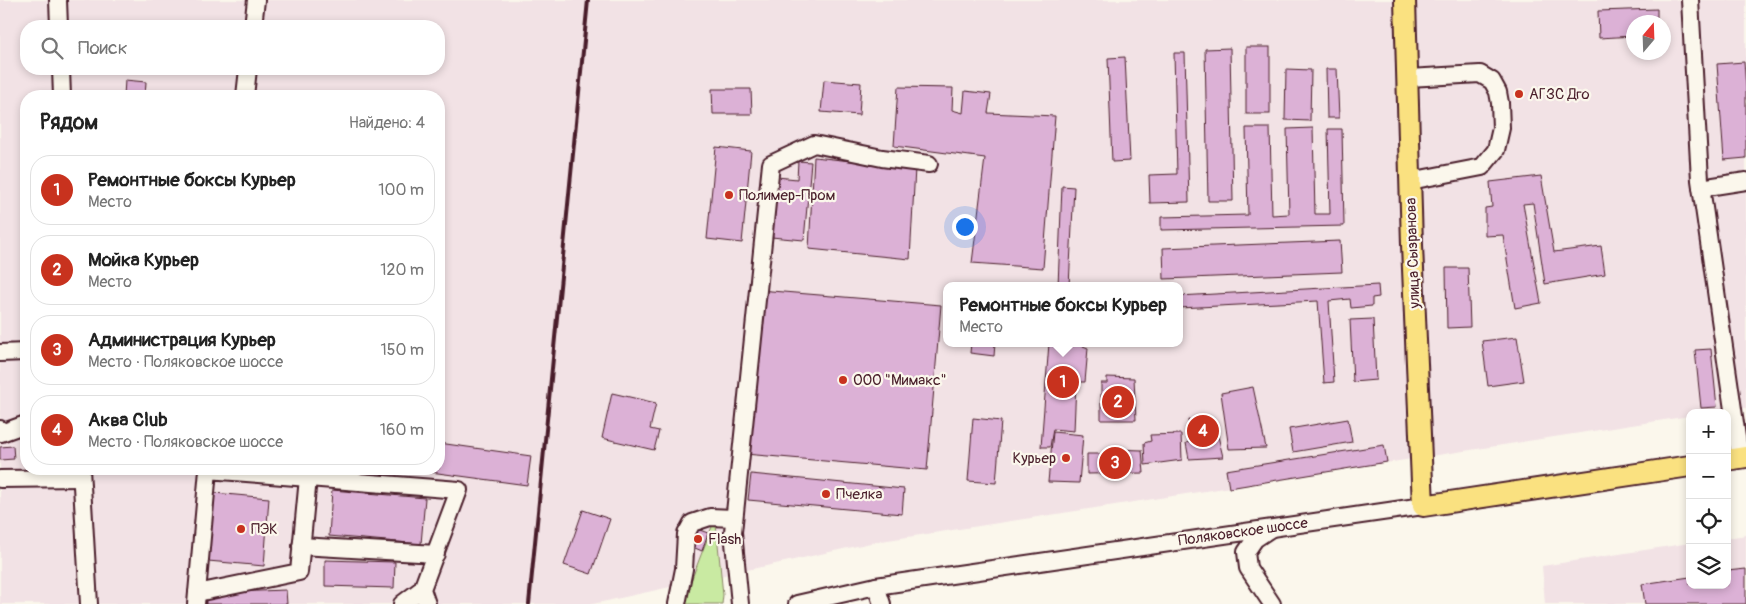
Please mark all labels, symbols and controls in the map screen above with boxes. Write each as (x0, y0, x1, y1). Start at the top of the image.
north arrow (1626, 15, 1671, 60)
search box (20, 20, 445, 75)
icon: search (38, 34, 66, 62)
text: Поиск (78, 36, 128, 60)
place label: АГЗС Дго (1529, 85, 1590, 104)
marker: АГЗС Дго (1513, 88, 1525, 100)
text: Рядом (40, 109, 98, 136)
text: Найдено: 4 (349, 113, 425, 133)
text: Ремонтные боксы Курьер (88, 168, 296, 192)
text: 1 (54, 180, 60, 200)
text: 100 m (378, 180, 424, 200)
place label: Полимер-Пром (739, 186, 836, 205)
marker: Полимер-Пром (723, 189, 735, 201)
text: Место (88, 192, 132, 212)
street label: улица Сызранова (1402, 197, 1424, 310)
your location (952, 214, 978, 240)
text: Мойка Курьер (88, 248, 199, 272)
text: 2 (53, 260, 61, 280)
text: 120 m (380, 260, 424, 280)
text: Место (88, 272, 132, 292)
popup (943, 282, 1183, 347)
text: Ремонтные боксы Курьер (959, 293, 1167, 317)
text: Место (959, 317, 1003, 337)
text: Администрация Курьер (88, 328, 276, 352)
text: 3 (53, 340, 61, 360)
text: 150 m (380, 340, 424, 360)
text: Место · Поляковское шоссе (88, 352, 283, 372)
pin: 1 (1047, 363, 1079, 401)
place label: ООО "Мимакс" (853, 371, 947, 390)
marker: ООО "Мимакс" (837, 374, 849, 386)
pin: 2 (1102, 383, 1134, 421)
text: Аква Club (88, 408, 168, 432)
map controls (1686, 409, 1731, 589)
button: + (1686, 409, 1731, 454)
pin: 4 (1187, 412, 1219, 450)
text: 4 (52, 420, 62, 440)
text: 160 m (380, 420, 424, 440)
text: Место · Поляковское шоссе (88, 432, 283, 452)
pin: 3 (1099, 444, 1131, 482)
place label: Курьер (1013, 449, 1056, 468)
marker: Курьер (1060, 452, 1072, 464)
button: − (1686, 454, 1731, 499)
place label: Пчелка (836, 485, 883, 504)
marker: Пчелка (820, 488, 832, 500)
button: locate (1686, 499, 1731, 544)
street label: Поляковское шоссе (1177, 513, 1310, 550)
place label: ПЭК (251, 520, 278, 539)
marker: ПЭК (235, 523, 247, 535)
place label: Flash (708, 530, 741, 549)
marker: Flash (692, 533, 704, 545)
button: layers (1686, 544, 1731, 589)

